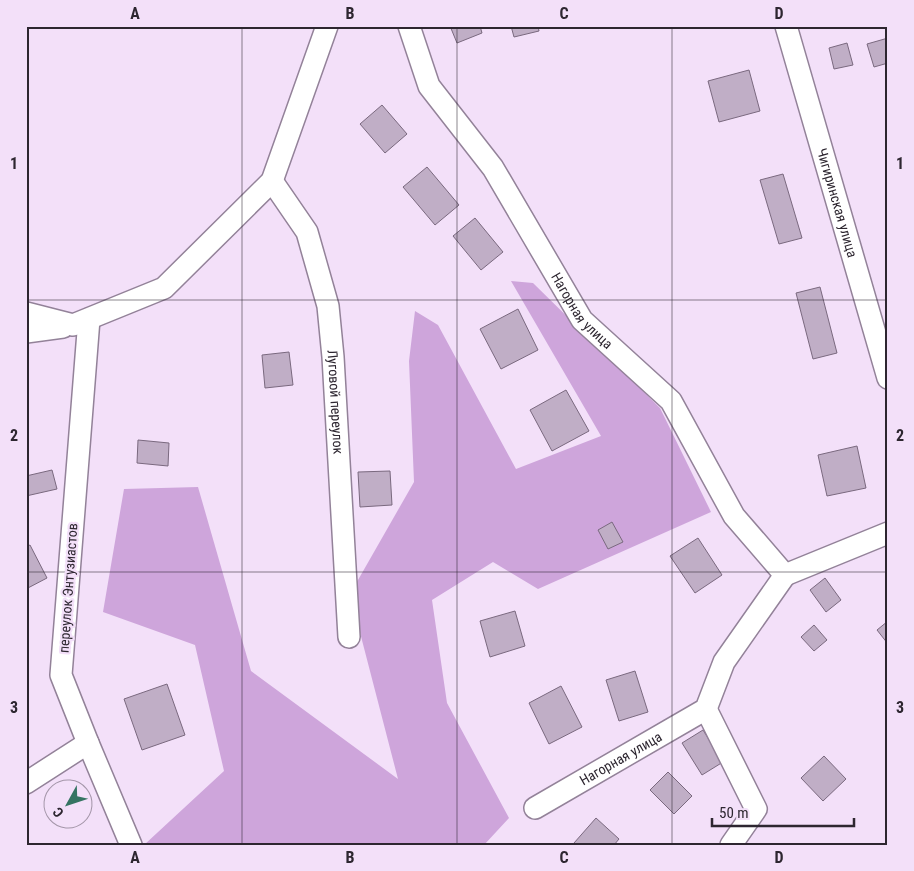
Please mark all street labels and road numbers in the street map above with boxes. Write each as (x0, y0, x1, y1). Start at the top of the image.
street label: Чигиринская улица (814, 146, 861, 259)
street label: Нагорная улица (548, 270, 616, 352)
street label: Луговой переулок (324, 349, 347, 455)
street label: переулок Энтузиастов (55, 522, 81, 654)
street label: Нагорная улица (577, 728, 665, 788)

